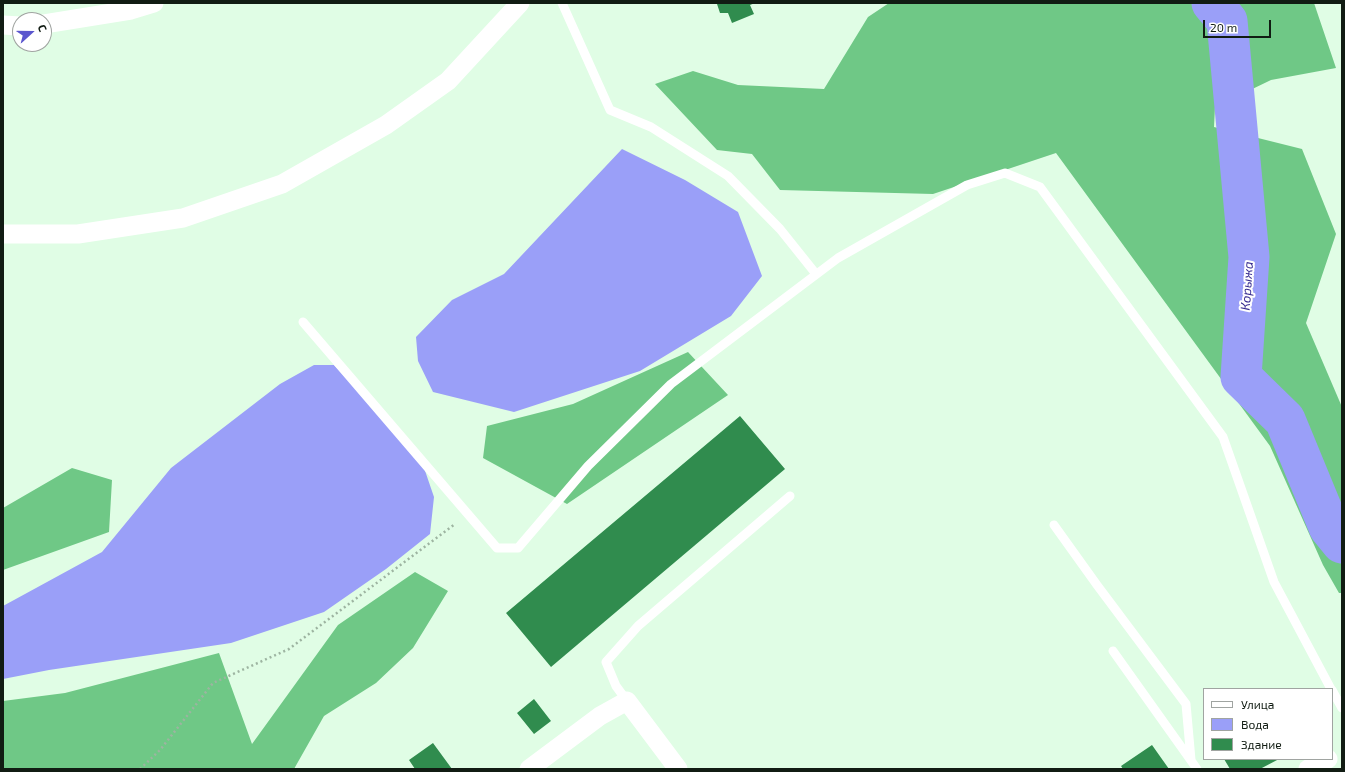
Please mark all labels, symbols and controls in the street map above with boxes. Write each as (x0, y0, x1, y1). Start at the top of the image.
north arrow (12, 12, 52, 52)
scale bar (1205, 12, 1273, 38)
text: 20 m (1210, 20, 1237, 34)
text: С (36, 23, 50, 33)
water label: Корыжа (1238, 261, 1256, 311)
legend (1203, 688, 1333, 760)
text: Улица (1241, 697, 1274, 711)
text: Вода (1241, 717, 1269, 731)
text: Здание (1241, 737, 1282, 751)

